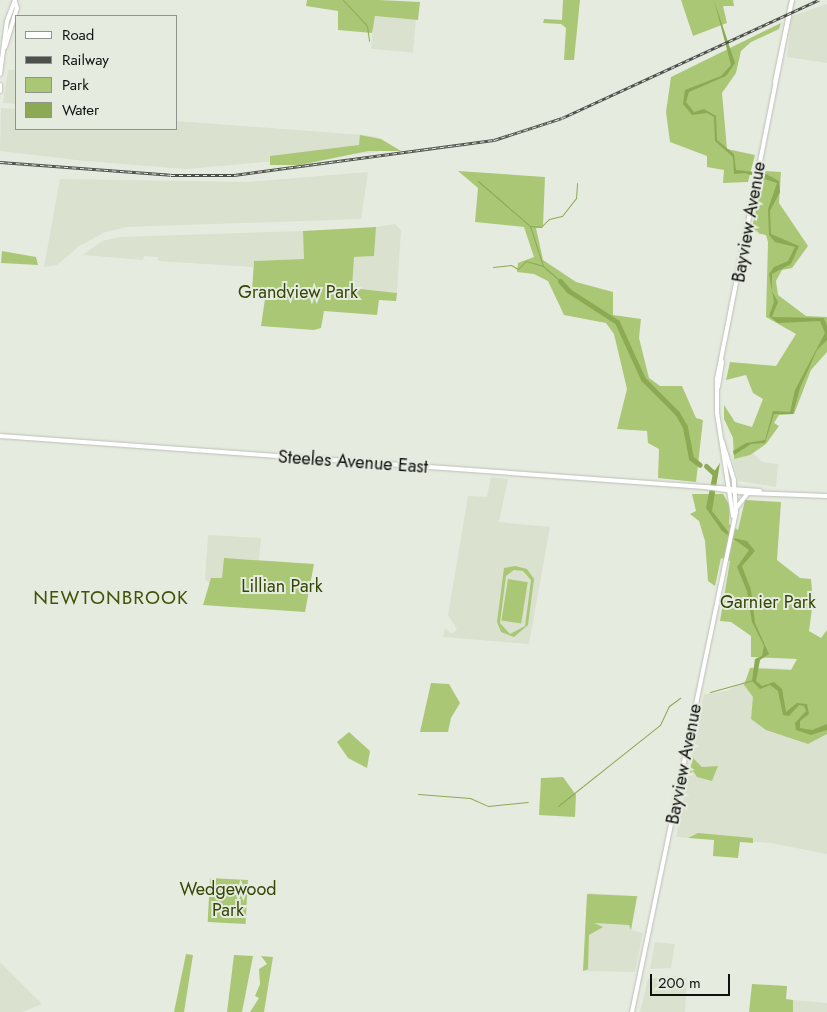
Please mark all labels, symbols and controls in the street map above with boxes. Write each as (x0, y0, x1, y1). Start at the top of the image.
legend (15, 15, 178, 130)
text: Road (62, 24, 94, 46)
text: Railway (62, 49, 109, 71)
text: Park (62, 74, 89, 96)
text: Water (62, 99, 99, 121)
street label: Bayview Avenue (728, 160, 770, 284)
park label: Grandview Park (238, 281, 358, 303)
street label: Steeles Avenue East (277, 446, 429, 478)
park label: Lillian Park (241, 575, 323, 597)
district label: NEWTONBROOK (32, 587, 190, 609)
park label: Garnier Park (720, 591, 816, 613)
street label: Bayview Avenue (662, 702, 706, 826)
park label: Wedgewood Park (179, 879, 277, 922)
scale bar (652, 964, 732, 996)
text: 200 m (658, 972, 701, 994)

